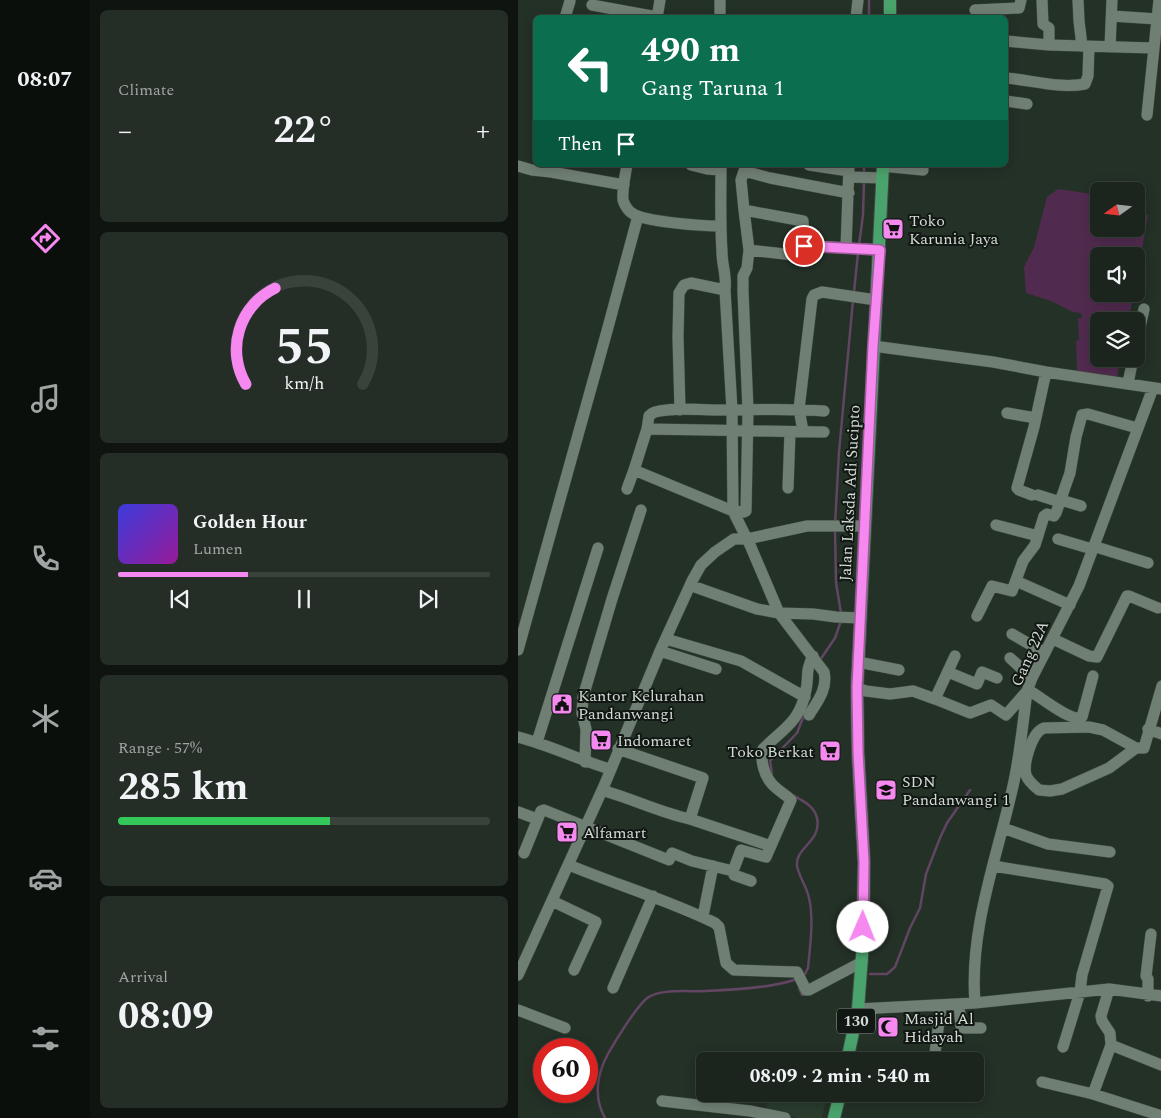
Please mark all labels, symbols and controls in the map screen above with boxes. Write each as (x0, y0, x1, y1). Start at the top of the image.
text: 490 m (641, 24, 740, 77)
icon: left (558, 35, 623, 100)
text: 08:07 (17, 63, 73, 96)
text: Gang Taruna 1 (641, 72, 785, 105)
text: Climate (118, 78, 174, 102)
text: 22° (273, 102, 335, 160)
text: − (118, 110, 132, 153)
text: + (476, 110, 490, 153)
text: Then (558, 130, 602, 159)
icon: arrive (612, 130, 640, 158)
north arrow (1090, 182, 1146, 238)
map controls (1090, 182, 1145, 367)
place label: Toko Karunia Jaya (909, 209, 999, 251)
supermarket icon: Toko Karunia Jaya (881, 217, 905, 241)
icon: directions (28, 221, 63, 256)
pin (783, 225, 825, 267)
icon: arrive (790, 232, 818, 260)
button: sound (1090, 247, 1145, 302)
text: 55 (275, 308, 333, 387)
button: layers (1090, 312, 1145, 367)
text: km/h (284, 370, 324, 397)
icon: music (28, 381, 63, 416)
street label: Jalan Laksda Adi Sucipto (833, 404, 867, 582)
text: Golden Hour (193, 508, 307, 537)
text: Lumen (193, 537, 243, 561)
icon: phone (28, 541, 63, 576)
icon: previous (166, 585, 194, 613)
icon: pause (290, 585, 318, 613)
icon: next (414, 585, 442, 613)
street label: Gang 22A (1005, 617, 1055, 690)
place label: Kantor Kelurahan Pandanwangi (578, 684, 704, 726)
public building icon: Kantor Kelurahan Pandanwangi (550, 692, 574, 716)
icon: climate (28, 701, 63, 736)
supermarket icon: Indomaret (589, 728, 613, 752)
place label: Indomaret (617, 729, 692, 753)
text: Range · 57% (118, 736, 202, 760)
supermarket icon: Toko Berkat (818, 739, 842, 763)
place label: Toko Berkat (727, 740, 814, 764)
text: 285 km (118, 759, 249, 817)
place label: SDN Pandanwangi 1 (902, 770, 1010, 812)
school or university icon: SDN Pandanwangi 1 (874, 778, 898, 802)
supermarket icon: Alfamart (555, 820, 579, 844)
place label: Alfamart (583, 821, 647, 845)
icon: car (28, 861, 63, 896)
position arrow (836, 900, 888, 952)
text: Arrival (118, 965, 168, 989)
text: 08:09 (118, 988, 213, 1046)
place label: Masjid Al Hidayah (904, 1007, 974, 1049)
road number: 130 (837, 1008, 875, 1034)
mosque icon: Masjid Al Hidayah (876, 1015, 900, 1039)
icon: filters (28, 1021, 63, 1056)
speed limit sign: 60 (533, 1038, 598, 1103)
text: 08:09 · 2 min · 540 m (750, 1062, 930, 1091)

